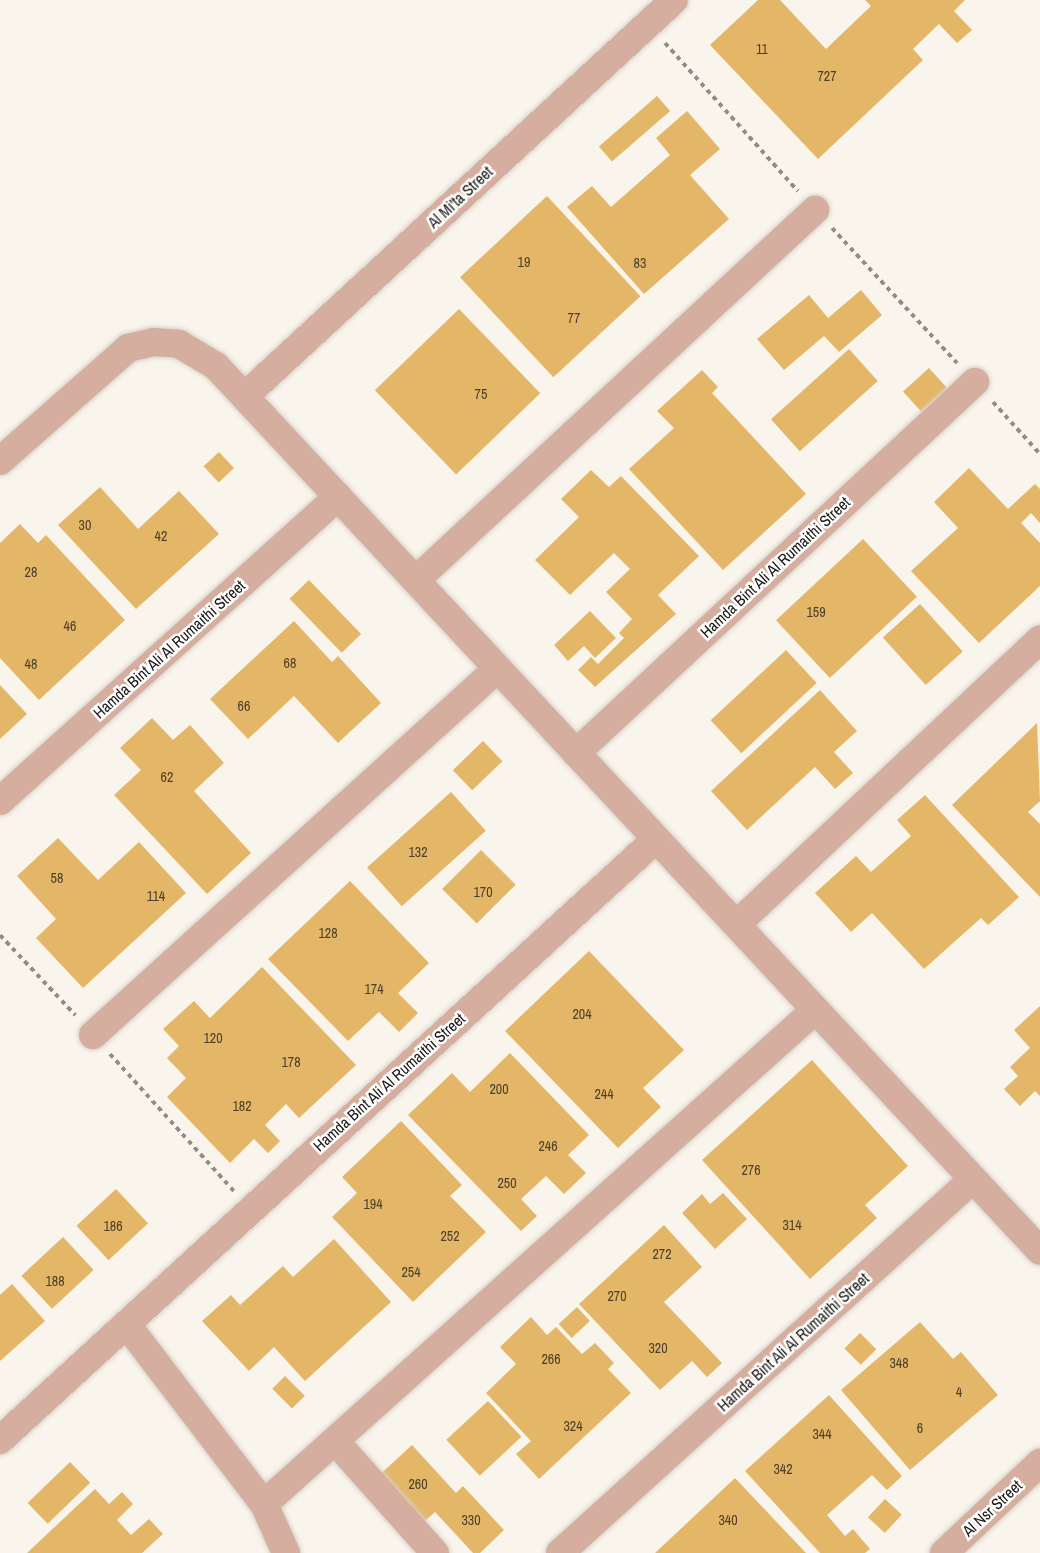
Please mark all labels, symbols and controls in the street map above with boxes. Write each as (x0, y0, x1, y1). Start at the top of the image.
house number: 11 (756, 41, 768, 57)
house number: 727 (817, 68, 837, 84)
street label: Al Mi'ta Street (423, 162, 497, 232)
house number: 19 (518, 254, 530, 270)
house number: 83 (634, 255, 646, 271)
house number: 77 (568, 310, 580, 326)
house number: 75 (475, 386, 487, 402)
street label: Hamda Bint Ali Al Rumaithi Street (696, 492, 854, 642)
house number: 30 (79, 517, 91, 533)
house number: 42 (155, 528, 167, 544)
house number: 28 (25, 564, 37, 580)
street label: Hamda Bint Ali Al Rumaithi Street (89, 575, 249, 723)
house number: 159 (806, 604, 826, 620)
house number: 46 (64, 618, 76, 634)
house number: 68 (284, 655, 296, 671)
house number: 48 (25, 656, 37, 672)
house number: 66 (238, 698, 250, 714)
house number: 62 (161, 769, 173, 785)
house number: 132 (408, 844, 428, 860)
house number: 58 (51, 870, 63, 886)
house number: 170 (473, 884, 493, 900)
house number: 114 (147, 888, 165, 904)
house number: 128 (318, 925, 338, 941)
house number: 174 (364, 981, 384, 997)
house number: 204 (572, 1006, 592, 1022)
street label: Hamda Bint Ali Al Rumaithi Street (309, 1008, 469, 1156)
house number: 120 (203, 1030, 223, 1046)
house number: 178 (281, 1054, 301, 1070)
house number: 200 (489, 1081, 509, 1097)
house number: 244 (594, 1086, 614, 1102)
house number: 182 (232, 1098, 252, 1114)
house number: 246 (538, 1138, 558, 1154)
house number: 276 (741, 1162, 761, 1178)
house number: 250 (497, 1175, 517, 1191)
house number: 194 (363, 1196, 383, 1212)
house number: 314 (782, 1217, 802, 1233)
house number: 186 (103, 1218, 123, 1234)
house number: 252 (440, 1228, 460, 1244)
house number: 272 (652, 1246, 672, 1262)
house number: 254 (401, 1264, 421, 1280)
street label: Hamda Bint Ali Al Rumaithi Street (713, 1268, 873, 1416)
house number: 188 (45, 1273, 65, 1289)
house number: 270 (607, 1288, 627, 1304)
house number: 320 (648, 1340, 668, 1356)
house number: 266 (541, 1351, 561, 1367)
house number: 348 (889, 1355, 909, 1371)
house number: 4 (956, 1384, 962, 1400)
house number: 324 (563, 1418, 583, 1434)
house number: 6 (917, 1420, 923, 1436)
house number: 344 (812, 1426, 832, 1442)
house number: 342 (773, 1461, 793, 1477)
house number: 260 (408, 1476, 428, 1492)
street label: Al Nsr Street (958, 1476, 1026, 1540)
house number: 330 (461, 1512, 481, 1528)
house number: 340 (718, 1512, 738, 1528)

